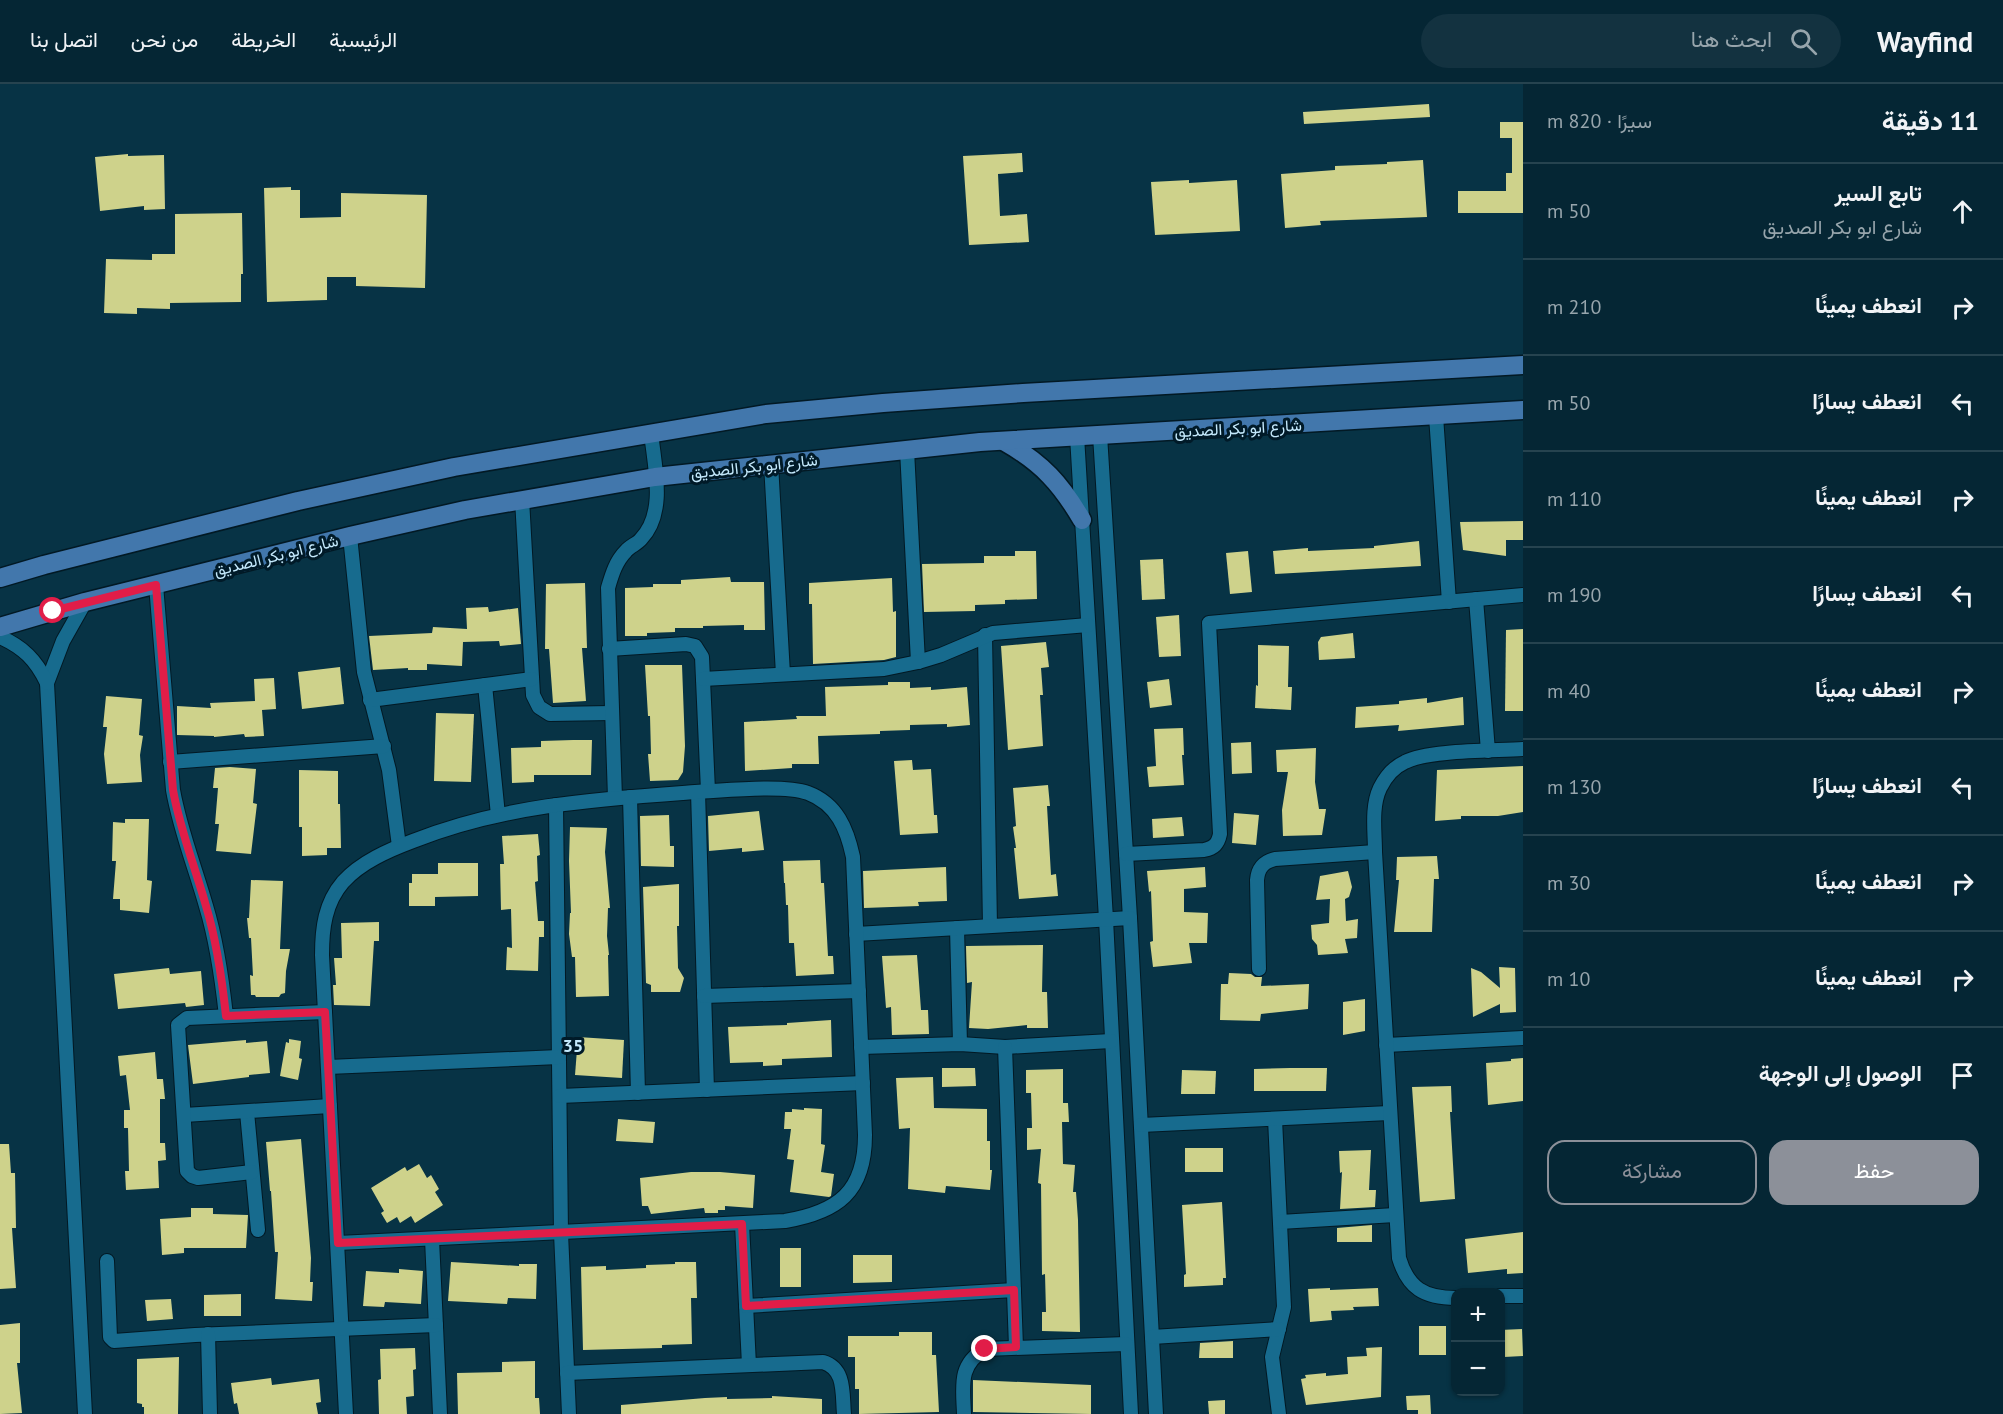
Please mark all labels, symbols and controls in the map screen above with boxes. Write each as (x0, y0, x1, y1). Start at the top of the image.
search box (1421, 14, 1841, 68)
text: Wayfind (1877, 23, 1973, 60)
text: ابحث هنا (1691, 25, 1772, 53)
icon: search (1787, 25, 1820, 58)
text: اتصل بنا (30, 26, 98, 53)
text: من نحن (131, 26, 198, 53)
text: الخريطة (231, 26, 296, 53)
text: الرئيسية (329, 26, 397, 53)
text: 11 دقيقة (1882, 104, 1979, 137)
text: سيرًا · 820 m (1547, 108, 1652, 134)
text: تابع السير (1834, 179, 1922, 207)
icon: ahead (1946, 195, 1979, 228)
text: 50 m (1547, 198, 1590, 224)
text: شارع ابو بكر الصديق (1763, 214, 1922, 240)
text: انعطف يمينًا (1815, 291, 1922, 319)
icon: right (1946, 291, 1979, 324)
text: 210 m (1547, 294, 1601, 320)
text: انعطف يسارًا (1812, 387, 1922, 415)
icon: left (1946, 387, 1979, 420)
text: 50 m (1547, 390, 1590, 416)
street label: شارع ابو بكر الصديق (1174, 415, 1302, 443)
street label: شارع ابو بكر الصديق (690, 449, 819, 485)
text: انعطف يمينًا (1815, 483, 1922, 511)
icon: right (1946, 483, 1979, 516)
text: 110 m (1547, 486, 1601, 512)
street label: شارع ابو بكر الصديق (212, 530, 341, 582)
text: انعطف يسارًا (1812, 579, 1922, 607)
icon: left (1946, 579, 1979, 612)
text: 190 m (1547, 582, 1601, 608)
route start (39, 597, 65, 623)
text: انعطف يمينًا (1815, 675, 1922, 703)
icon: right (1946, 675, 1979, 708)
text: 40 m (1547, 678, 1590, 704)
text: انعطف يسارًا (1812, 771, 1922, 799)
icon: left (1946, 771, 1979, 804)
text: 130 m (1547, 774, 1601, 800)
text: انعطف يمينًا (1815, 867, 1922, 895)
icon: right (1946, 867, 1979, 900)
text: 30 m (1547, 870, 1590, 896)
text: انعطف يمينًا (1815, 963, 1922, 991)
icon: right (1946, 963, 1979, 996)
text: 10 m (1547, 966, 1590, 992)
district label: 35 (563, 1034, 583, 1057)
text: الوصول إلى الوجهة (1759, 1059, 1922, 1087)
icon: arrive (1946, 1059, 1979, 1092)
button: مشاركة (1547, 1140, 1757, 1205)
button: حفظ (1769, 1140, 1979, 1205)
map controls (1451, 1288, 1505, 1396)
button: + (1451, 1288, 1505, 1342)
route end (971, 1335, 997, 1361)
button: − (1451, 1342, 1505, 1396)

